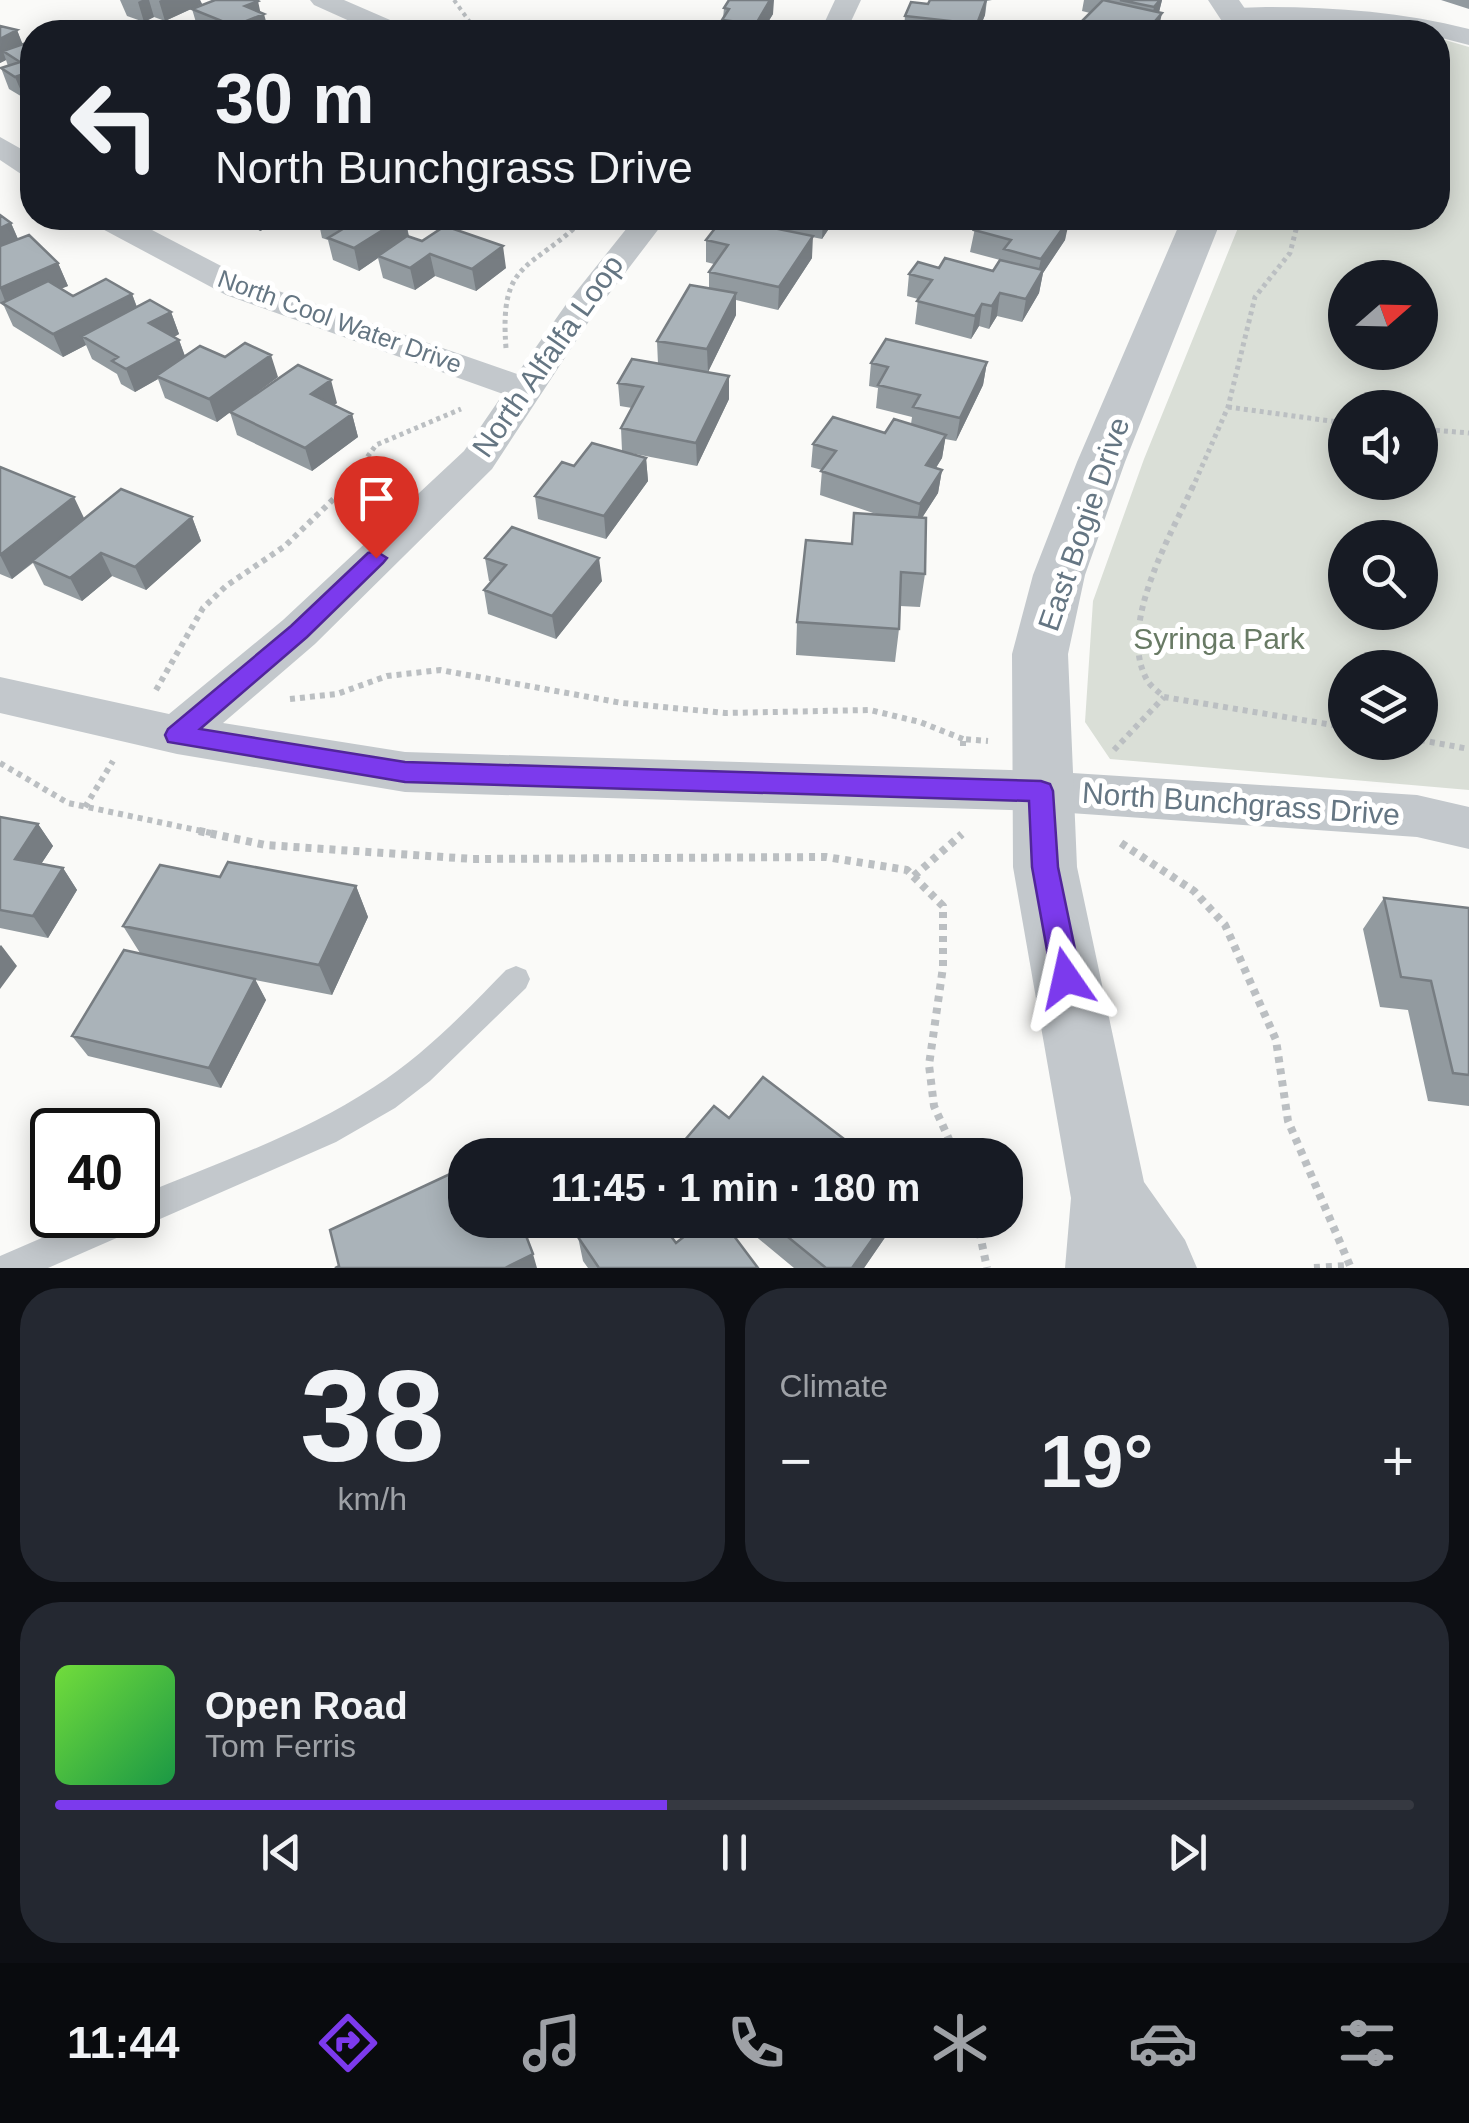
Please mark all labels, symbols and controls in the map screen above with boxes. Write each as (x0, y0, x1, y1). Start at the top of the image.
icon: left (50, 60, 180, 190)
text: 30 m (215, 60, 375, 138)
text: North Bunchgrass Drive (215, 142, 693, 193)
street label: North Alfalfa Loop (466, 249, 630, 463)
north arrow (1328, 260, 1438, 370)
map controls (1328, 260, 1438, 760)
street label: North Cool Water Drive (214, 264, 466, 378)
button: sound (1328, 390, 1438, 500)
street label: East Bogie Drive (1032, 413, 1136, 635)
pin (334, 456, 419, 559)
icon: arrive (349, 471, 404, 526)
button: search (1328, 520, 1438, 630)
park label: Syringa Park (1133, 622, 1306, 655)
button: layers (1328, 650, 1438, 760)
street label: North Bunchgrass Drive (1081, 776, 1401, 831)
position arrow (1014, 926, 1118, 1030)
speed limit sign: 40 (30, 1108, 160, 1238)
text: 11:45 · 1 min · 180 m (551, 1167, 920, 1209)
text: 38 (300, 1343, 445, 1489)
text: Climate (780, 1368, 888, 1404)
text: 19° (1040, 1419, 1153, 1503)
text: − (780, 1430, 812, 1492)
text: + (1382, 1430, 1414, 1492)
text: km/h (338, 1481, 407, 1517)
text: Open Road (205, 1685, 408, 1727)
text: Tom Ferris (205, 1728, 356, 1764)
icon: previous (254, 1825, 309, 1880)
icon: pause (707, 1825, 762, 1880)
icon: next (1160, 1825, 1215, 1880)
icon: directions (313, 2008, 383, 2078)
icon: music (517, 2008, 587, 2078)
icon: phone (721, 2008, 791, 2078)
icon: climate (925, 2008, 995, 2078)
icon: car (1128, 2008, 1198, 2078)
icon: filters (1332, 2008, 1402, 2078)
text: 11:44 (67, 2017, 180, 2068)

